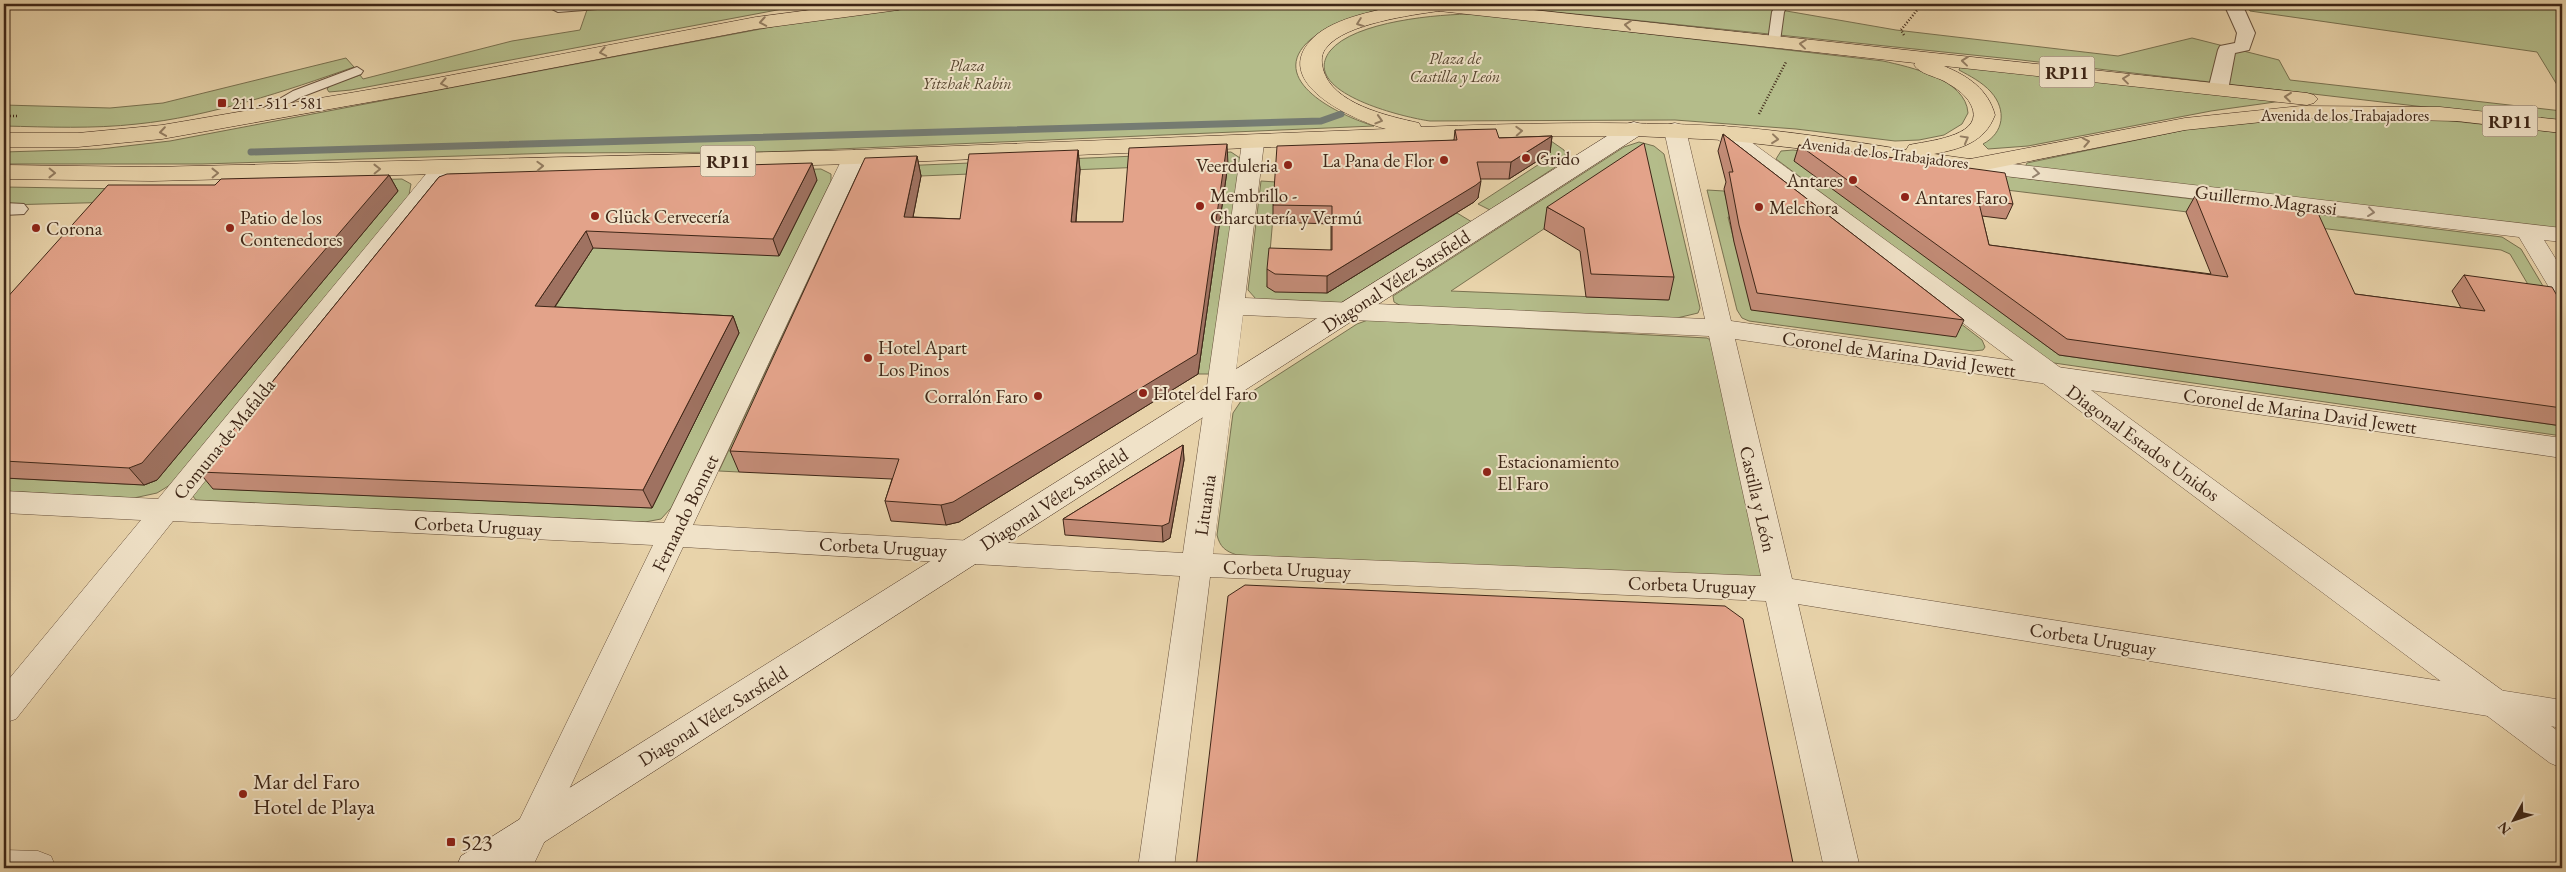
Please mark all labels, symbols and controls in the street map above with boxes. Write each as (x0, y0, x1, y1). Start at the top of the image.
one-way arrow (759, 16, 767, 26)
one-way arrow (1357, 17, 1365, 27)
one-way arrow (1624, 20, 1632, 31)
one-way arrow (1799, 39, 1807, 50)
one-way arrow (599, 47, 608, 57)
park label: Plaza de Castilla y León (1410, 48, 1500, 87)
park label: Plaza Yitzhak Rabin (922, 55, 1012, 94)
one-way arrow (1960, 56, 1968, 67)
road number: RP11 (2040, 56, 2094, 88)
one-way arrow (2122, 74, 2130, 85)
one-way arrow (439, 77, 448, 87)
one-way arrow (2283, 92, 2291, 103)
place label: 211 - 511 - 581 (232, 93, 323, 114)
marker: 211 - 511 - 581 (216, 97, 228, 109)
street label: Avenida de los Trabajadores (2260, 105, 2429, 126)
road number: RP11 (2482, 105, 2538, 136)
one-way arrow (1375, 114, 1383, 124)
one-way arrow (1515, 125, 1523, 136)
one-way arrow (159, 126, 167, 136)
street label: Avenida de los Trabajadores (1799, 132, 1970, 174)
one-way arrow (1772, 133, 1780, 144)
one-way arrow (1959, 135, 1968, 145)
one-way arrow (2082, 138, 2091, 148)
road number: RP11 (700, 146, 756, 177)
place label: Grido (1536, 146, 1580, 171)
place label: La Pana de Flor (1322, 148, 1435, 173)
marker: Grido (1520, 152, 1532, 164)
place label: Veerduleria (1196, 153, 1278, 178)
marker: La Pana de Flor (1438, 154, 1450, 166)
marker: Veerduleria (1282, 159, 1294, 171)
one-way arrow (536, 160, 544, 171)
one-way arrow (374, 164, 382, 175)
one-way arrow (2032, 167, 2040, 178)
one-way arrow (49, 168, 57, 178)
one-way arrow (212, 168, 219, 178)
place label: Antares (1785, 168, 1843, 193)
marker: Antares (1847, 174, 1859, 186)
street label: Guillermo Magrassi (2194, 179, 2339, 221)
place label: Membrillo - Charcutería y Vermú (1210, 183, 1362, 230)
place label: Antares Faro (1914, 185, 2008, 210)
marker: Antares Faro (1899, 191, 1911, 203)
place label: Melchora (1769, 195, 1839, 220)
marker: Membrillo - Charcutería y Vermú (1194, 200, 1206, 212)
marker: Melchora (1753, 201, 1765, 213)
place label: Glück Cervecería (605, 204, 730, 229)
place label: Patio de los Contenedores (240, 205, 342, 252)
one-way arrow (2367, 206, 2375, 217)
marker: Glück Cervecería (589, 210, 601, 222)
place label: Corona (46, 216, 103, 241)
marker: Corona (30, 222, 42, 234)
marker: Patio de los Contenedores (224, 222, 236, 234)
street label: Diagonal Vélez Sarsfield (1317, 224, 1475, 338)
street label: Coronel de Marina David Jewett (1781, 325, 2017, 383)
place label: Hotel Apart Los Pinos (878, 335, 967, 382)
marker: Hotel Apart Los Pinos (862, 352, 874, 364)
street label: Comuna de Mafalda (167, 373, 281, 505)
street label: Diagonal Estados Unidos (2061, 379, 2225, 507)
place label: Hotel del Faro (1153, 381, 1257, 406)
street label: Coronel de Marina David Jewett (2182, 382, 2418, 440)
place label: Corralón Faro (925, 384, 1028, 409)
marker: Hotel del Faro (1137, 387, 1149, 399)
marker: Corralón Faro (1032, 390, 1044, 402)
street label: Diagonal Vélez Sarsfield (975, 442, 1133, 556)
street label: Castilla y León (1734, 443, 1782, 555)
place label: Estacionamiento El Faro (1497, 449, 1619, 496)
street label: Fernando Bonnet (646, 450, 724, 576)
marker: Estacionamiento El Faro (1481, 466, 1493, 478)
street label: Lituania (1188, 472, 1222, 537)
street label: Corbeta Uruguay (413, 510, 543, 542)
street label: Corbeta Uruguay (818, 531, 948, 563)
street label: Corbeta Uruguay (1223, 554, 1352, 584)
street label: Corbeta Uruguay (1628, 570, 1757, 600)
street label: Corbeta Uruguay (2028, 617, 2159, 661)
street label: Diagonal Vélez Sarsfield (634, 660, 793, 772)
place label: Mar del Faro Hotel de Playa (253, 767, 375, 821)
marker: Mar del Faro Hotel de Playa (237, 788, 249, 800)
north arrow (2488, 794, 2538, 844)
text: N (2493, 818, 2515, 838)
place label: 523 (461, 828, 493, 857)
marker: 523 (445, 836, 457, 848)

